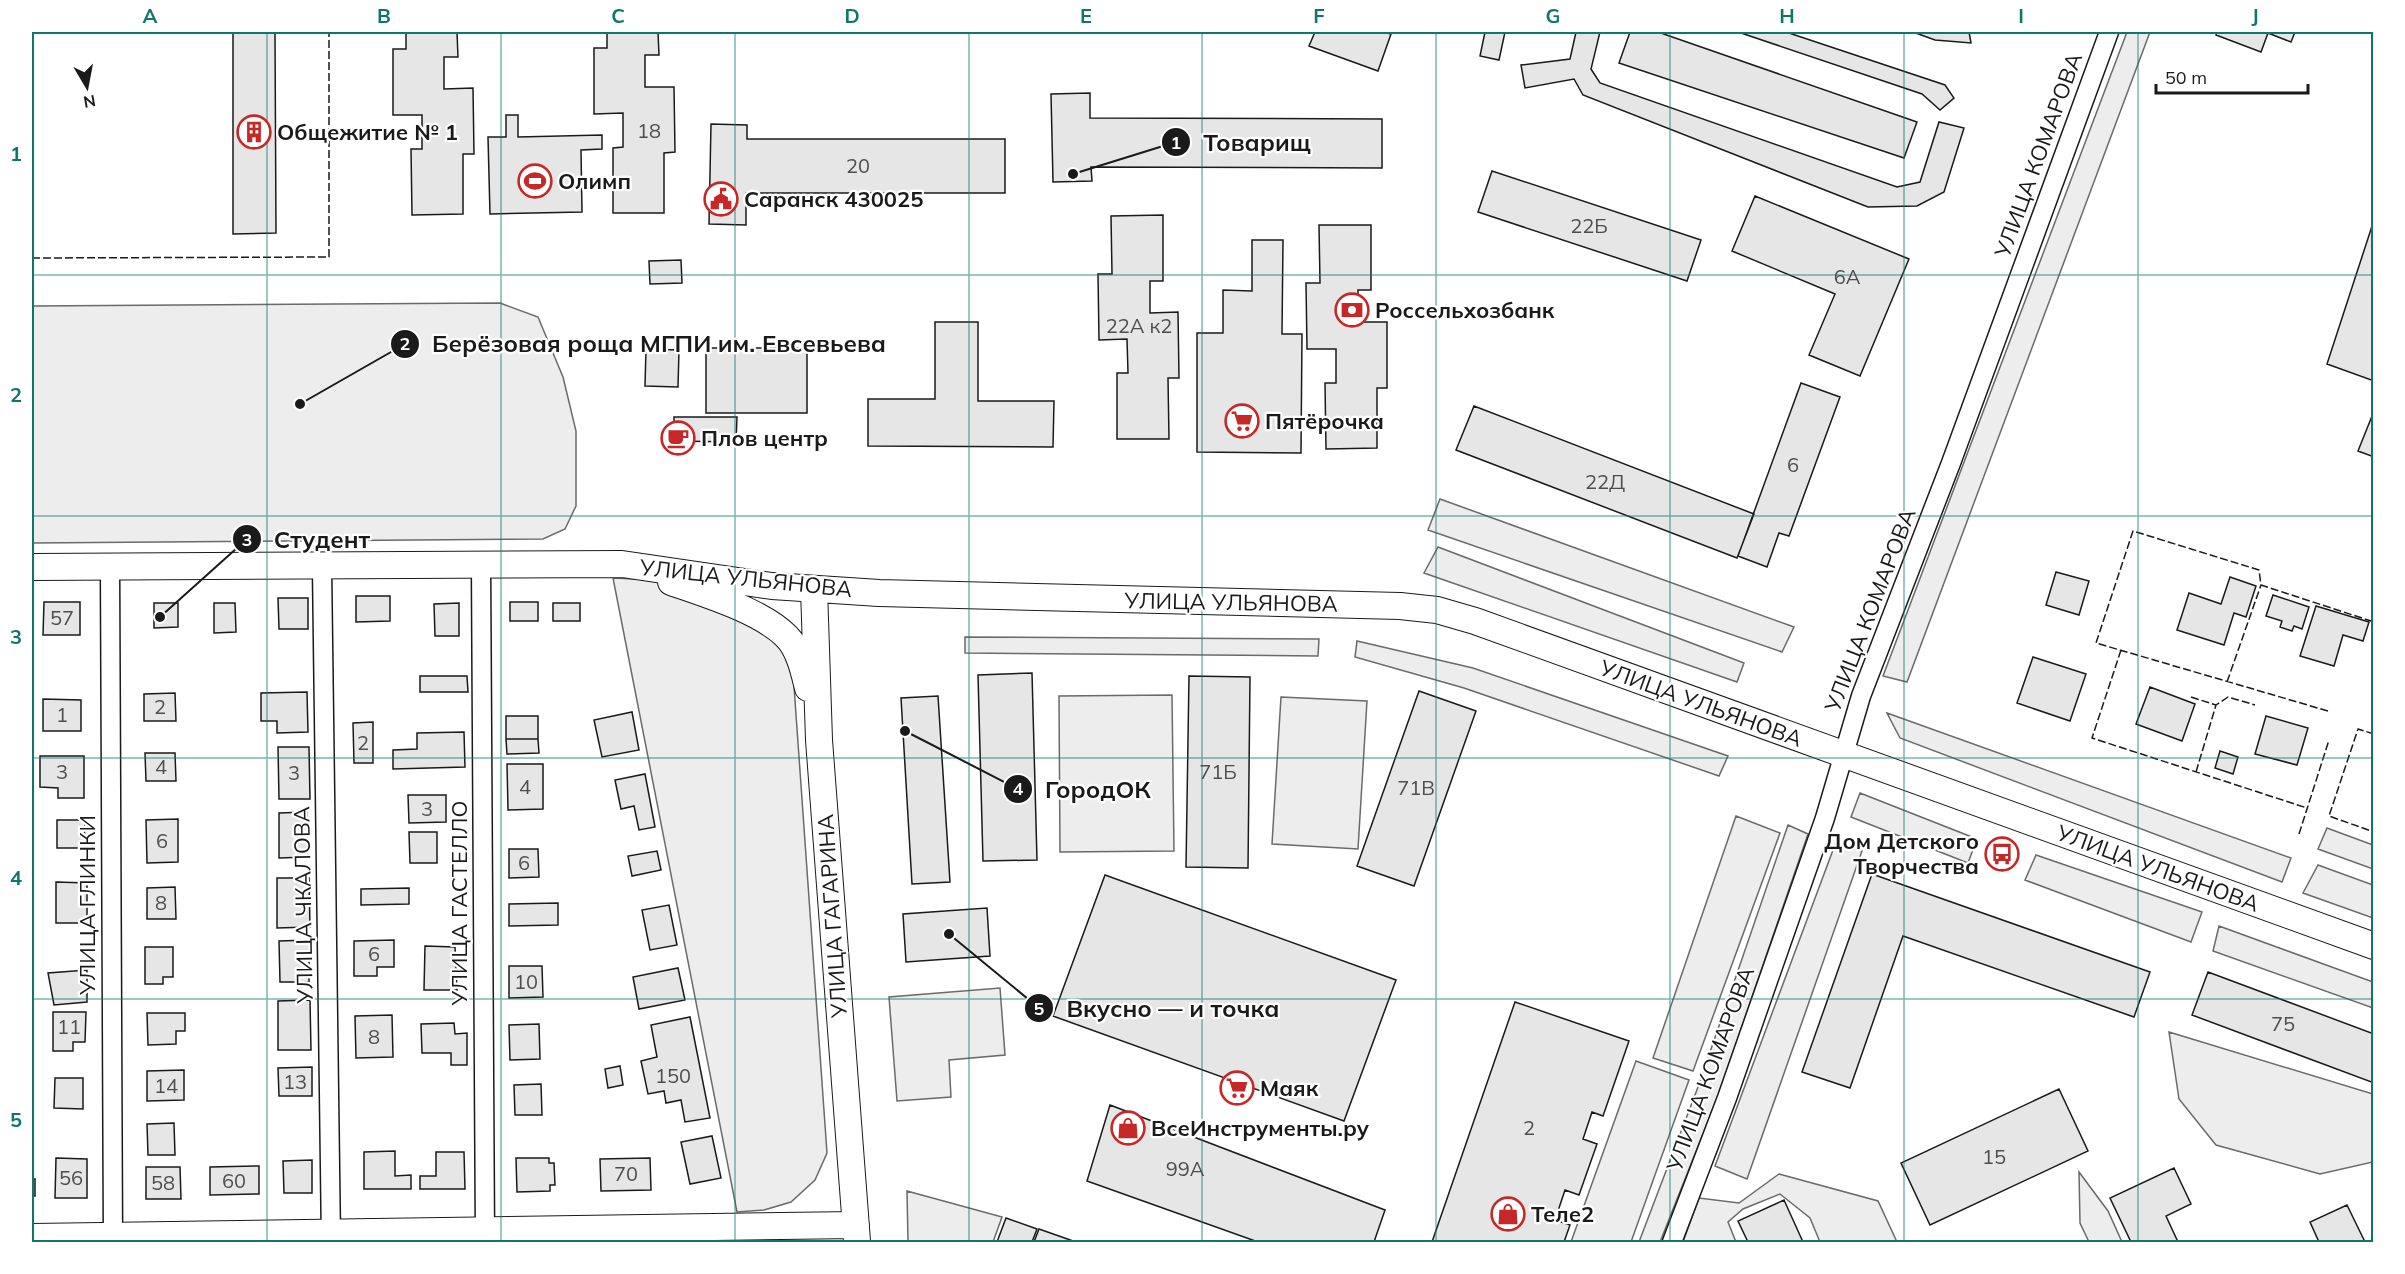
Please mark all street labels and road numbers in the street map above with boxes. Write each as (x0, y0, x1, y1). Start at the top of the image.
street label: УЛИЦА КОМАРОВА (1988, 49, 2088, 262)
street label: УЛИЦА КОМАРОВА (1818, 504, 1922, 717)
street label: УЛИЦА УЛЬЯНОВА (637, 553, 854, 603)
street label: УЛИЦА УЛЬЯНОВА (1123, 586, 1338, 618)
street label: УЛИЦА УЛЬЯНОВА (1595, 653, 1806, 753)
street label: УЛИЦА ГАСТЕЛЛО (445, 801, 473, 1006)
street label: УЛИЦА ЧКАЛОВА (287, 806, 319, 1005)
street label: УЛИЦА ГАГАРИНА (811, 813, 853, 1020)
street label: УЛИЦА ГЛИНКИ (73, 815, 101, 996)
street label: УЛИЦА УЛЬЯНОВА (2052, 818, 2263, 918)
street label: УЛИЦА КОМАРОВА (1660, 963, 1760, 1176)

